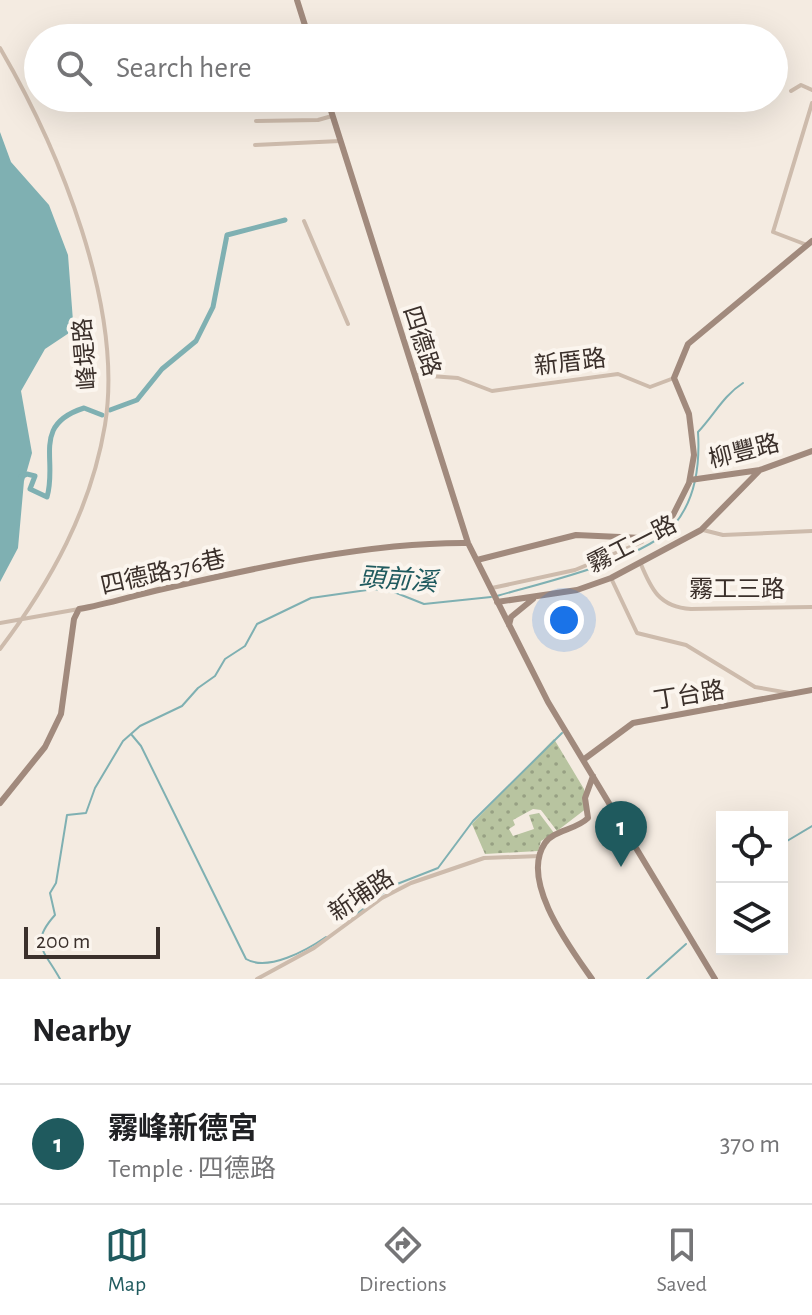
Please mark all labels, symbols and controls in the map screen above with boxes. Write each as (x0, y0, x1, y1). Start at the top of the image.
search box (24, 24, 788, 112)
icon: search (52, 46, 96, 90)
text: Search here (116, 53, 252, 83)
street label: 四德路 (399, 303, 445, 379)
street label: 峰堤路 (69, 317, 101, 391)
street label: 新厝路 (533, 345, 607, 379)
street label: 柳豐路 (706, 430, 782, 472)
street label: 霧工一路 (583, 511, 681, 577)
street label: 四德路376巷 (98, 545, 228, 599)
water label: 頭前溪 (358, 563, 442, 596)
street label: 霧工三路 (689, 576, 785, 602)
your location (544, 600, 584, 640)
street label: 丁台路 (651, 677, 727, 713)
pin: 1 (595, 801, 647, 867)
map controls (716, 811, 788, 955)
button: locate (716, 811, 788, 883)
street label: 新埔路 (324, 864, 398, 926)
button: layers (716, 883, 788, 955)
scale bar (24, 923, 160, 959)
text: 200 m (36, 930, 90, 952)
text: Nearby (32, 1014, 131, 1048)
text: 霧峰新德宮 (108, 1114, 258, 1144)
text: 1 (53, 1131, 63, 1157)
text: 370 m (720, 1131, 780, 1157)
text: Temple · 四德路 (108, 1156, 276, 1182)
tab: Map (105, 1223, 149, 1297)
tab: Directions (359, 1223, 447, 1297)
tab: Saved (657, 1223, 707, 1297)

